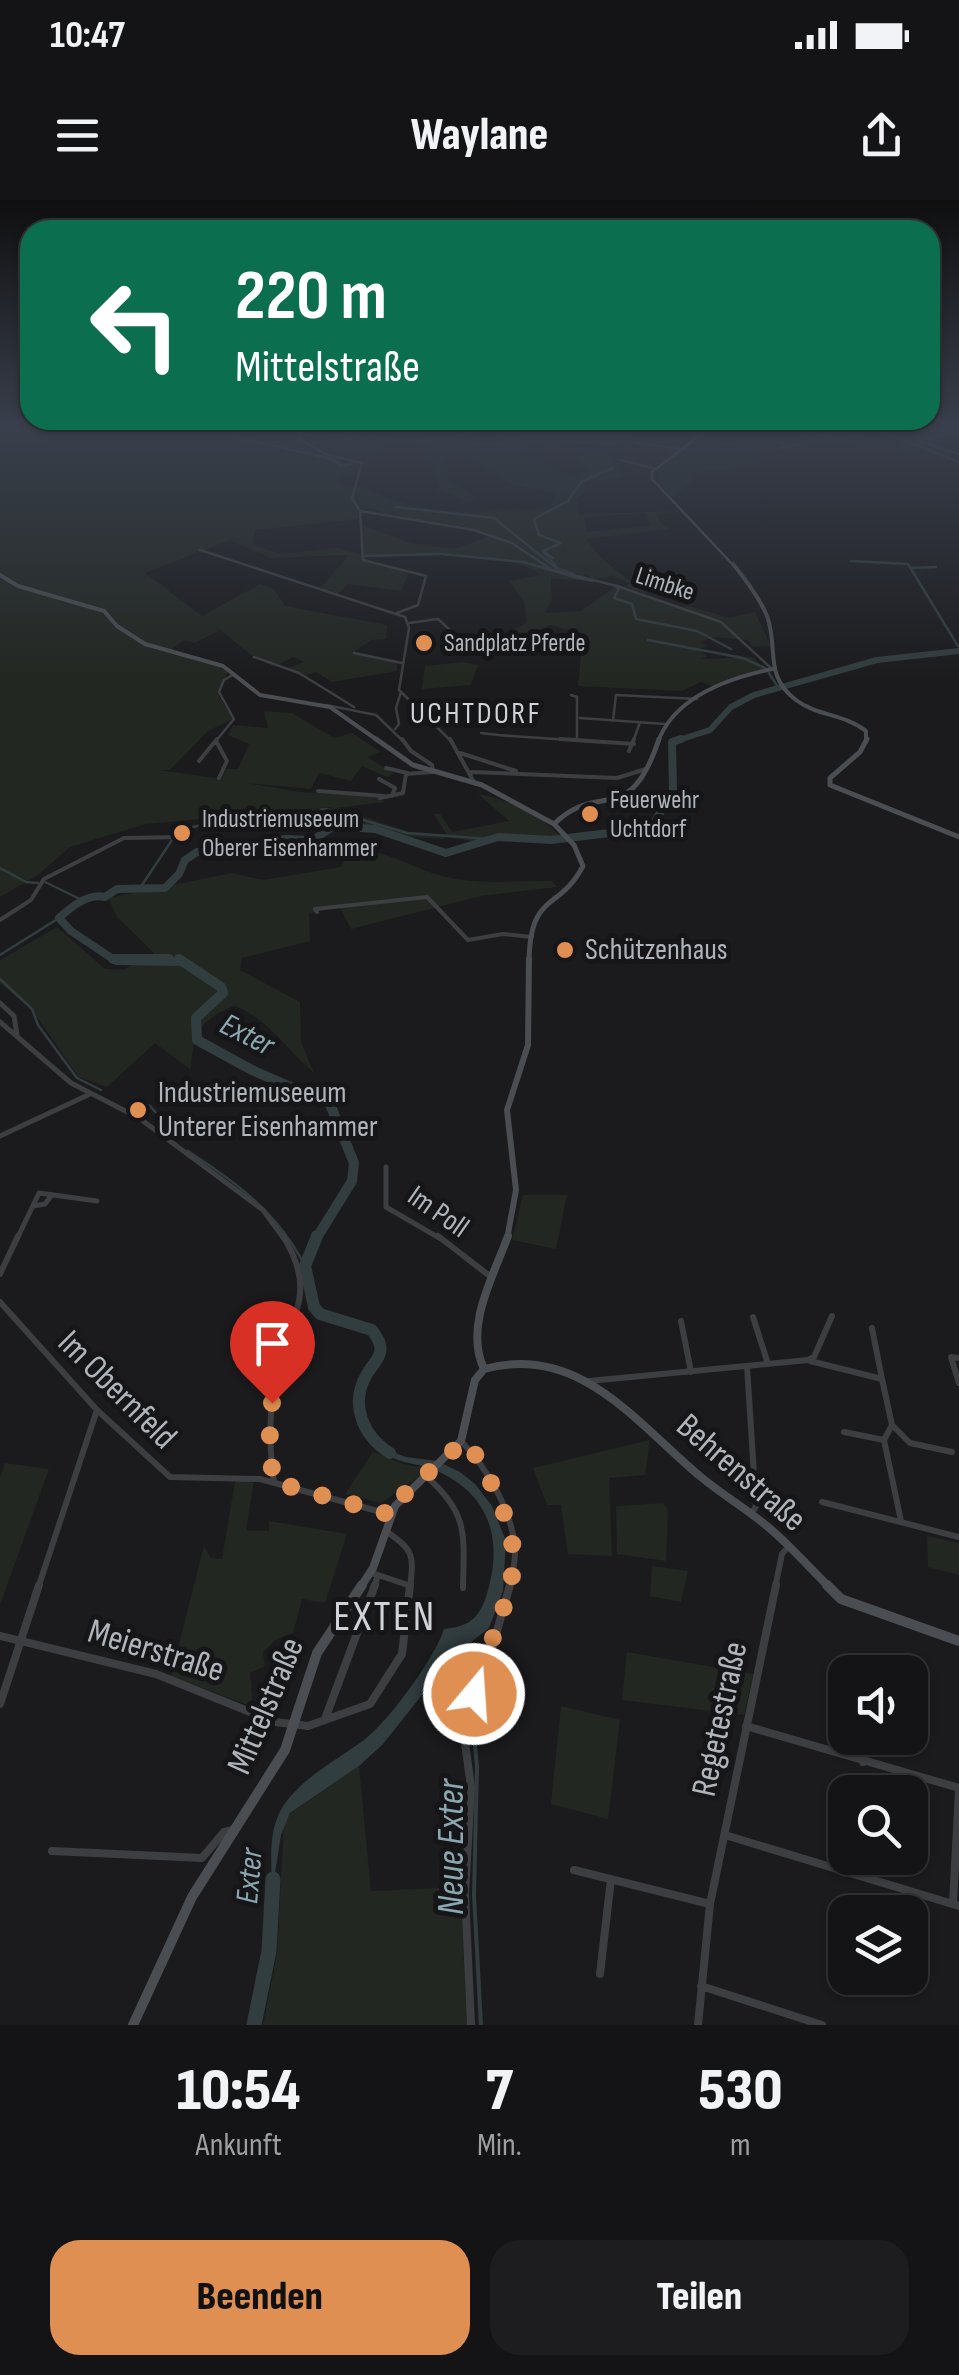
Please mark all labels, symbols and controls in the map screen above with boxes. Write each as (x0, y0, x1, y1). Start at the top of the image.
text: 10:47 (50, 13, 125, 58)
icon: menu (50, 108, 105, 163)
text: Waylane (411, 108, 548, 163)
icon: share (854, 108, 909, 163)
text: 220 m (235, 255, 387, 339)
icon: left (70, 260, 200, 390)
text: Mittelstraße (235, 340, 420, 395)
street label: Limbke (632, 560, 698, 608)
place label: Sandplatz Pferde (444, 628, 586, 659)
marker: Sandplatz Pferde (413, 632, 435, 654)
district label: UCHTDORF (410, 696, 542, 732)
place label: Feuerwehr Uchtdorf (610, 785, 699, 845)
marker: Feuerwehr Uchtdorf (579, 803, 601, 825)
place label: Industriemuseeum Oberer Eisenhammer (202, 804, 377, 864)
marker: Industriemuseeum Oberer Eisenhammer (171, 822, 193, 844)
place label: Schützenhaus (585, 932, 728, 968)
marker: Schützenhaus (554, 939, 576, 961)
water label: Exter (213, 1005, 281, 1065)
place label: Industriemuseeum Unterer Eisenhammer (158, 1075, 378, 1145)
marker: Industriemuseeum Unterer Eisenhammer (127, 1099, 149, 1121)
street label: Im Poll (400, 1178, 476, 1246)
pin (230, 1301, 315, 1404)
icon: arrive (245, 1316, 300, 1371)
street label: Im Obernfeld (49, 1322, 185, 1458)
street label: Behrenstraße (667, 1405, 815, 1541)
district label: EXTEN (333, 1592, 437, 1643)
street label: Meierstraße (83, 1610, 229, 1692)
street label: Mittelstraße (218, 1631, 314, 1781)
street label: Regetestraße (683, 1638, 757, 1800)
position arrow (422, 1642, 526, 1746)
map controls (828, 1655, 928, 1995)
button: sound (828, 1655, 928, 1755)
button: search (828, 1775, 928, 1875)
water label: Neue Exter (429, 1778, 474, 1915)
water label: Exter (228, 1846, 272, 1905)
button: layers (828, 1895, 928, 1995)
text: 10:54 (176, 2055, 301, 2127)
text: 7 (486, 2055, 513, 2127)
text: 530 (698, 2055, 783, 2127)
text: Ankunft (195, 2126, 282, 2165)
text: Min. (477, 2126, 522, 2165)
text: m (730, 2126, 751, 2165)
button: Beenden (50, 2240, 470, 2355)
button: Teilen (490, 2240, 909, 2355)

